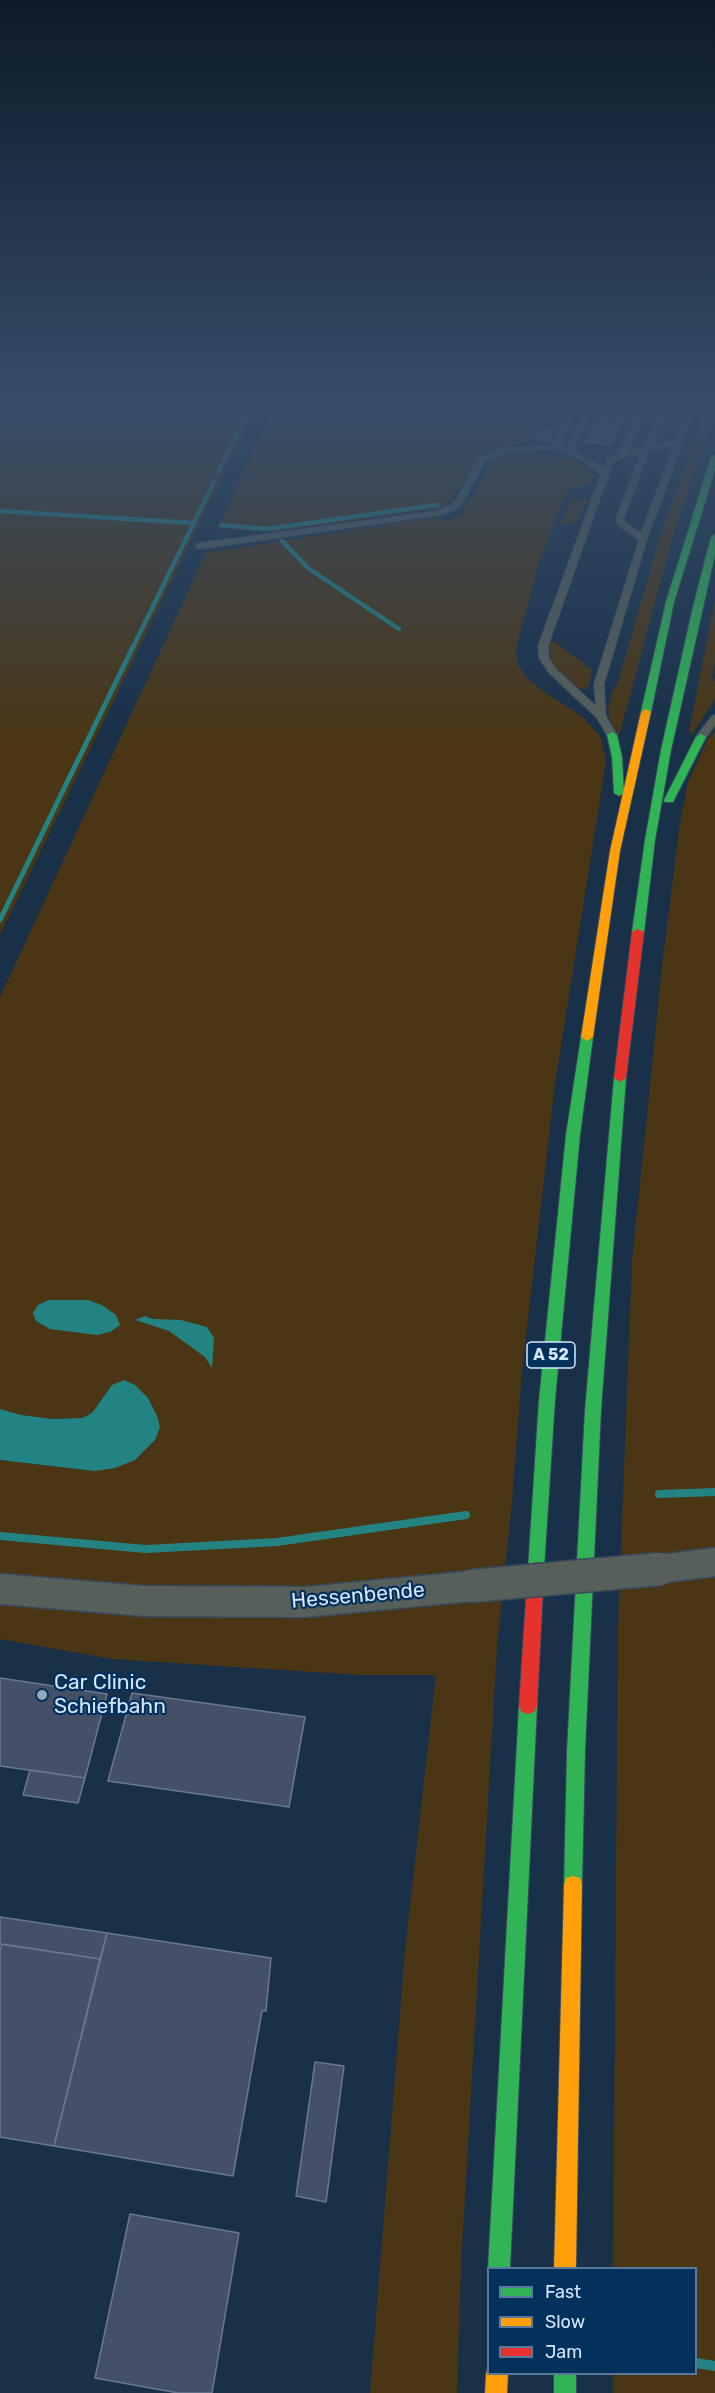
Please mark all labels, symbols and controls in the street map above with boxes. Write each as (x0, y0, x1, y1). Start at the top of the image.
road number: A 52 (527, 1342, 575, 1368)
street label: Hessenbende (290, 1578, 426, 1614)
place label: Car Clinic Schiefbahn (54, 1670, 166, 1720)
marker: Car Clinic Schiefbahn (35, 1688, 49, 1702)
legend (487, 2267, 697, 2375)
text: Fast (545, 2281, 581, 2303)
text: Slow (545, 2311, 585, 2333)
text: Jam (545, 2341, 582, 2363)

